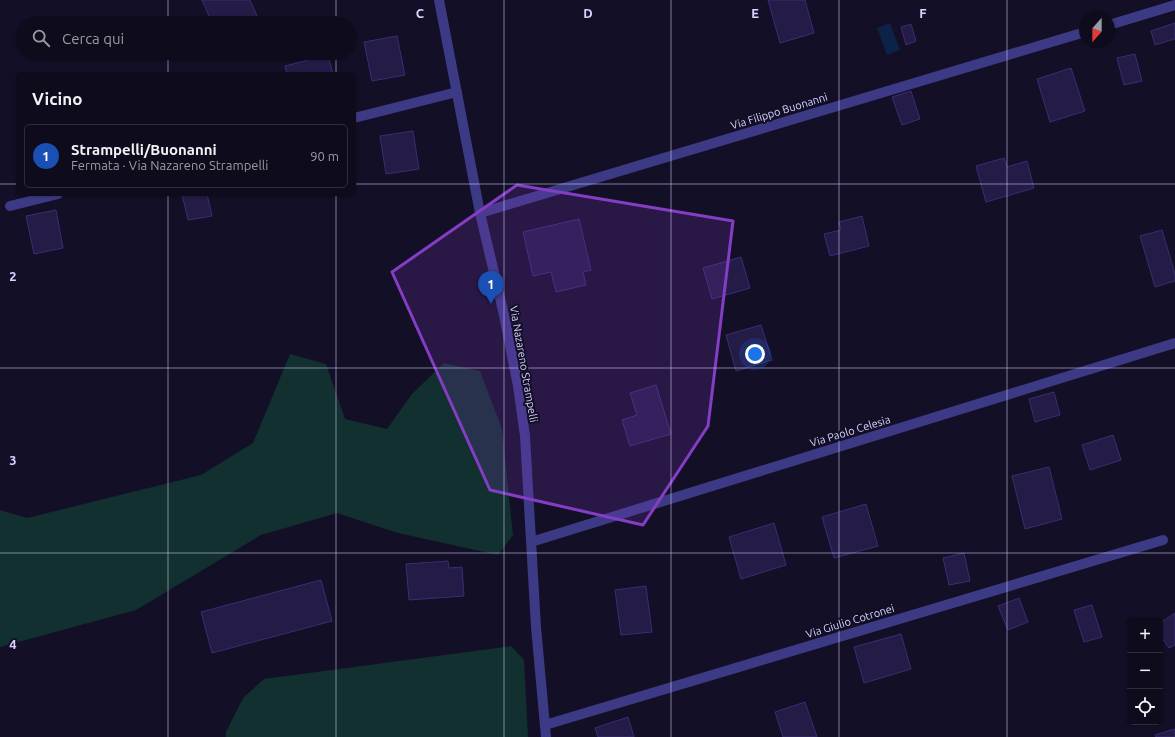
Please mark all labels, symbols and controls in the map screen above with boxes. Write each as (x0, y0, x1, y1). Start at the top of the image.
text: C (416, 6, 425, 20)
text: D (583, 6, 593, 20)
text: E (751, 6, 759, 20)
text: F (919, 6, 927, 20)
north arrow (1079, 12, 1115, 48)
search box (16, 16, 356, 60)
icon: search (30, 27, 52, 49)
text: Cerca qui (62, 30, 124, 47)
text: Vicino (32, 89, 82, 108)
street label: Via Filippo Buonanni (729, 91, 829, 131)
text: Strampelli/Buonanni (71, 141, 217, 158)
text: 1 (42, 149, 50, 163)
text: 90 m (310, 149, 339, 163)
text: Fermata · Via Nazareno Strampelli (71, 158, 268, 172)
text: 2 (9, 269, 17, 283)
pin: 1 (478, 271, 504, 304)
street label: Via Nazareno Strampelli (508, 305, 540, 423)
your location (745, 344, 765, 364)
street label: Via Paolo Celesia (808, 413, 892, 449)
text: 3 (9, 453, 17, 467)
street label: Via Giulio Cotronei (804, 602, 896, 640)
map controls (1127, 617, 1163, 725)
button: + (1127, 617, 1163, 653)
text: 4 (9, 637, 17, 651)
button: − (1127, 653, 1163, 689)
button: locate (1127, 689, 1163, 725)

